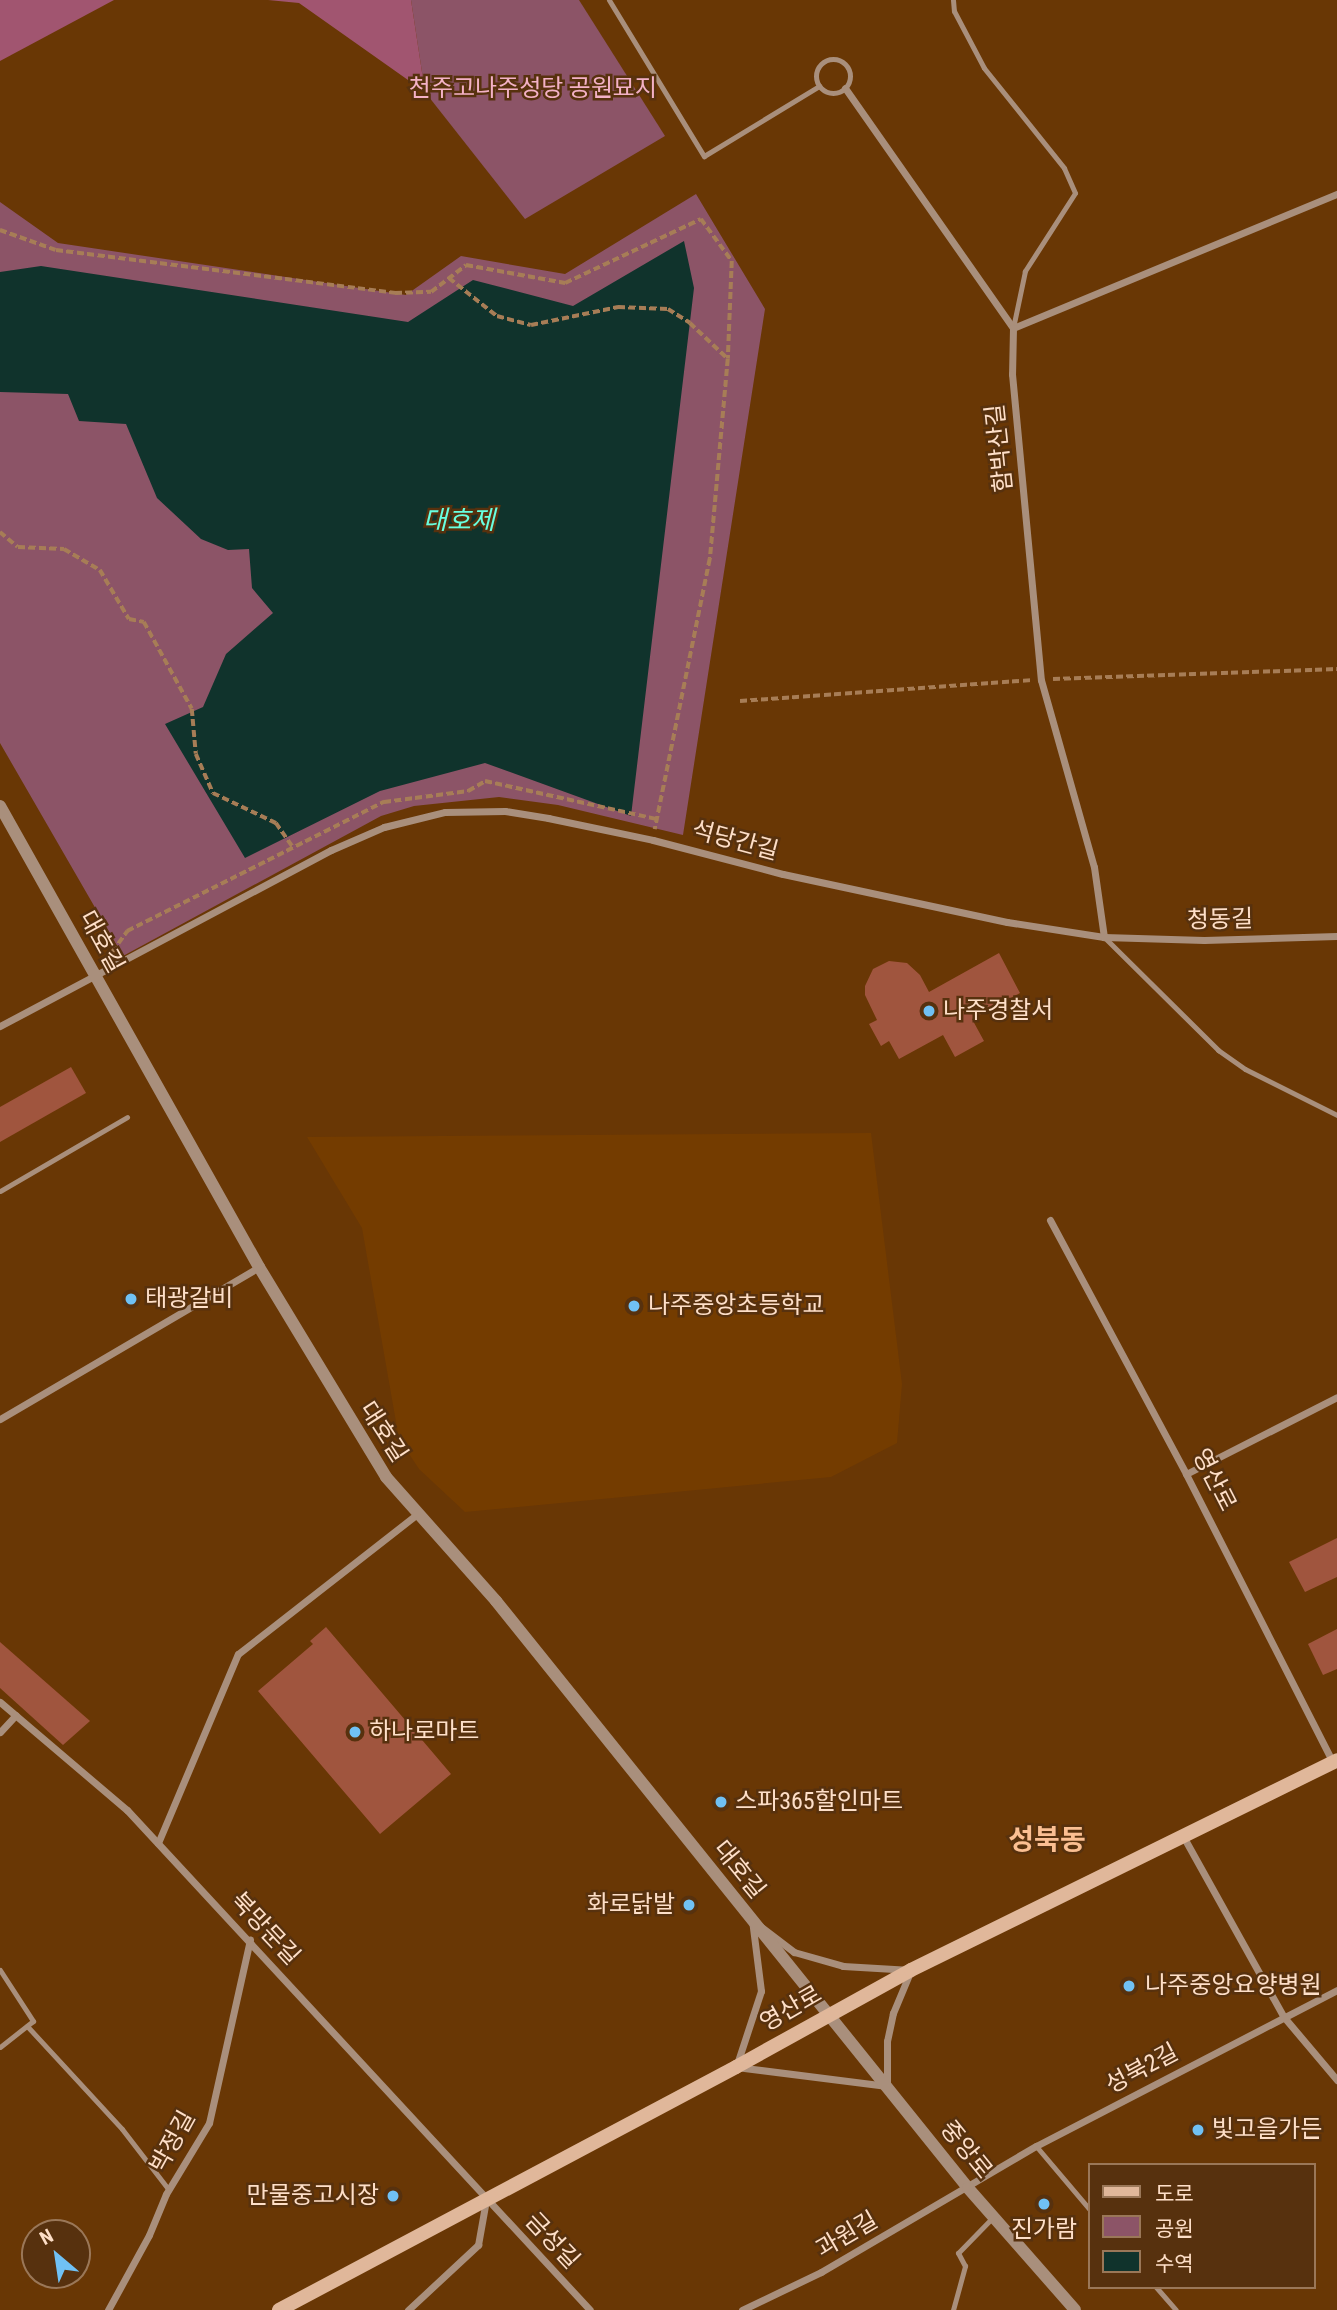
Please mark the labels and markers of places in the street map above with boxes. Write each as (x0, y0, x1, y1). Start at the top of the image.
place label: 나주경찰서 (943, 997, 1053, 1025)
marker: 나주경찰서 (921, 1003, 937, 1019)
place label: 태광갈비 (145, 1285, 233, 1313)
marker: 태광갈비 (123, 1291, 139, 1307)
place label: 나주중앙초등학교 (648, 1292, 825, 1320)
marker: 나주중앙초등학교 (626, 1298, 642, 1314)
place label: 하나로마트 (369, 1718, 479, 1746)
marker: 하나로마트 (347, 1724, 363, 1740)
place label: 스파365할인마트 (735, 1788, 903, 1816)
marker: 스파365할인마트 (713, 1794, 729, 1810)
place label: 화로닭발 (587, 1891, 675, 1919)
marker: 화로닭발 (681, 1897, 697, 1913)
place label: 나주중앙요양병원 (1145, 1972, 1322, 2000)
marker: 나주중앙요양병원 (1119, 1976, 1139, 1996)
place label: 빛고을가든 (1212, 2116, 1322, 2144)
marker: 빛고을가든 (1190, 2122, 1206, 2138)
place label: 만물중고시장 (247, 2182, 379, 2210)
marker: 만물중고시장 (385, 2188, 401, 2204)
marker: 진가람 (1036, 2196, 1052, 2212)
place label: 진가람 (1011, 2216, 1077, 2244)

